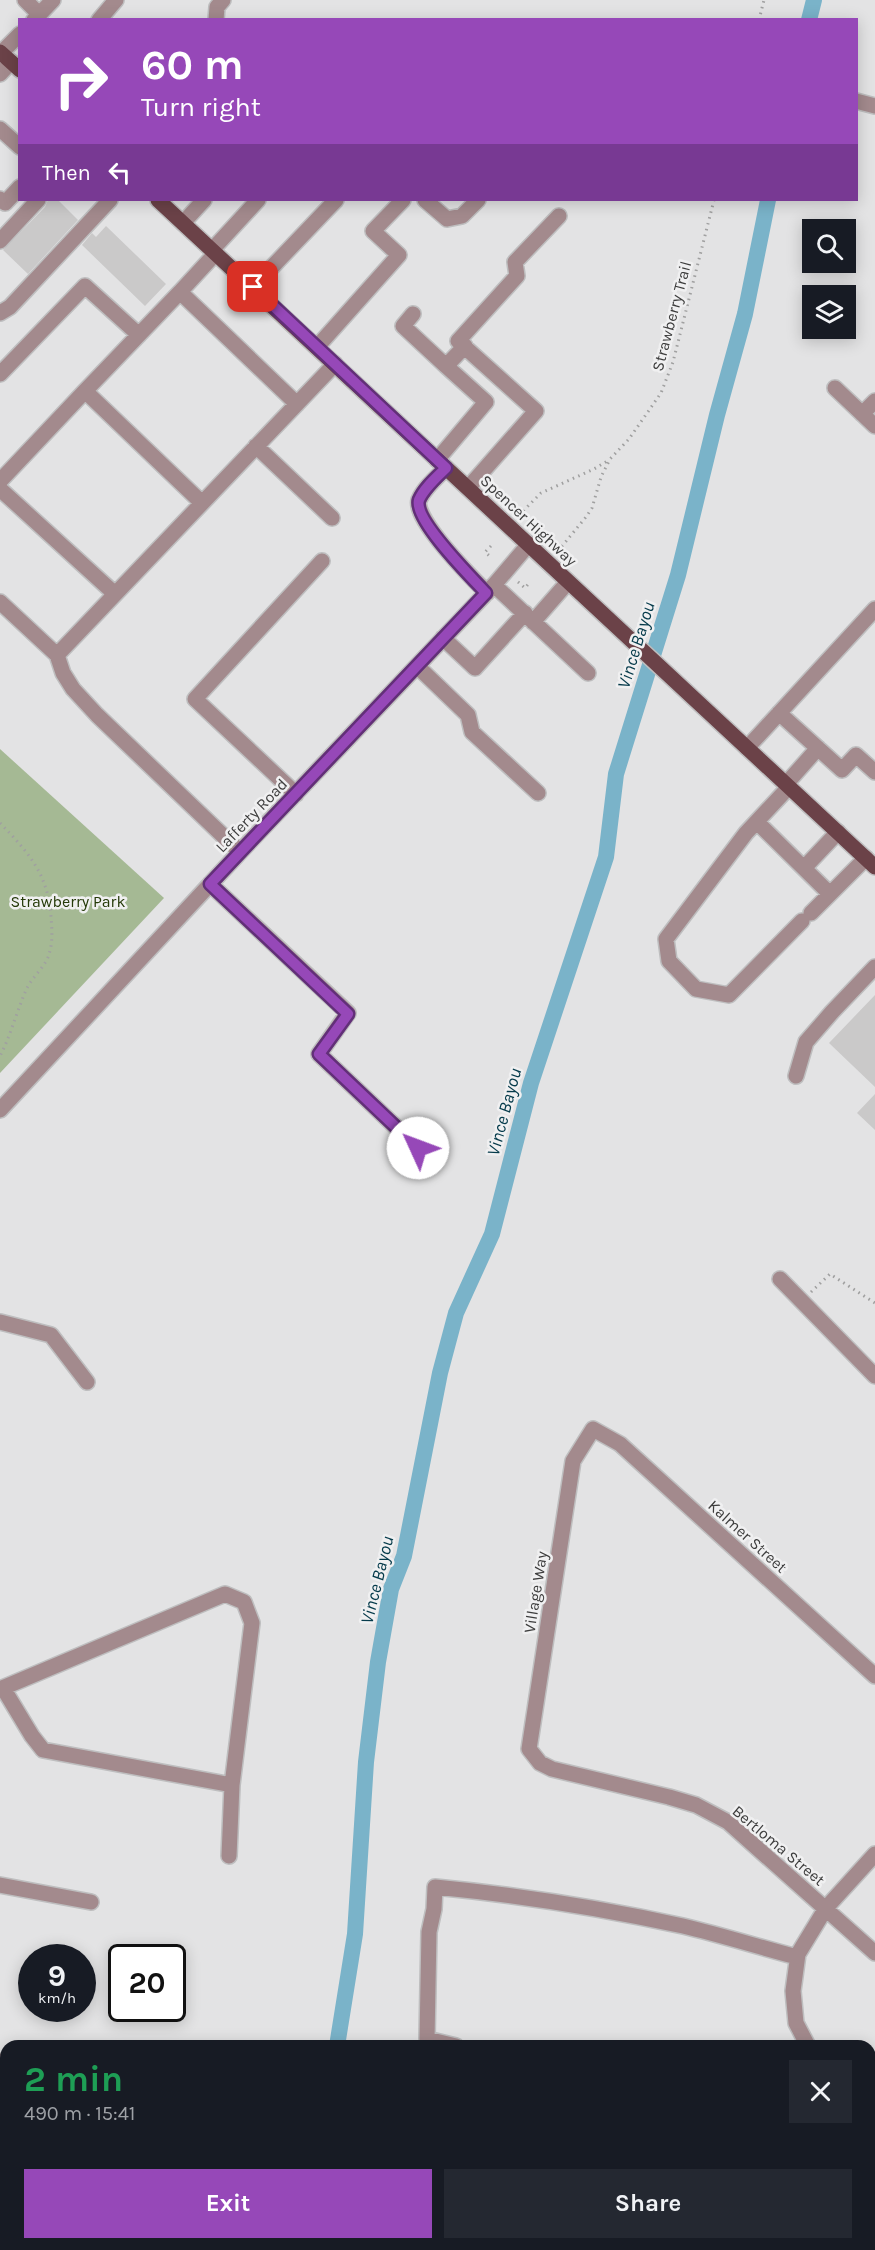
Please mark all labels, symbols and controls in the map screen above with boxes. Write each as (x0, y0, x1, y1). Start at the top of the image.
text: 60 m (141, 40, 244, 90)
icon: right (42, 42, 120, 120)
text: Turn right (141, 91, 261, 123)
icon: left (103, 156, 136, 189)
text: Then (42, 160, 91, 186)
map controls (802, 219, 856, 339)
button: search (802, 219, 856, 273)
street label: Strawberry Trail (648, 259, 695, 373)
pin (227, 261, 278, 312)
icon: arrive (236, 270, 269, 303)
button: layers (802, 285, 856, 339)
street label: Spencer Highway (476, 471, 581, 570)
water label: Vince Bayou (612, 599, 660, 691)
street label: Lafferty Road (211, 774, 291, 856)
park label: Strawberry Park (11, 892, 125, 911)
water label: Vince Bayou (482, 1066, 526, 1158)
position arrow (386, 1116, 450, 1180)
street label: Kalmer Street (704, 1496, 791, 1577)
water label: Vince Bayou (355, 1534, 399, 1626)
street label: Village Way (520, 1549, 551, 1634)
street label: Bertloma Street (729, 1801, 829, 1890)
speed limit sign: 20 (108, 1944, 186, 2022)
text: 9 (48, 1958, 66, 1994)
text: km/h (38, 1989, 76, 2007)
text: 2 min (24, 2058, 123, 2100)
button: close (789, 2060, 852, 2123)
text: 490 m · 15:41 (24, 2102, 135, 2125)
button: Exit (24, 2169, 432, 2238)
button: Share (444, 2169, 852, 2238)

